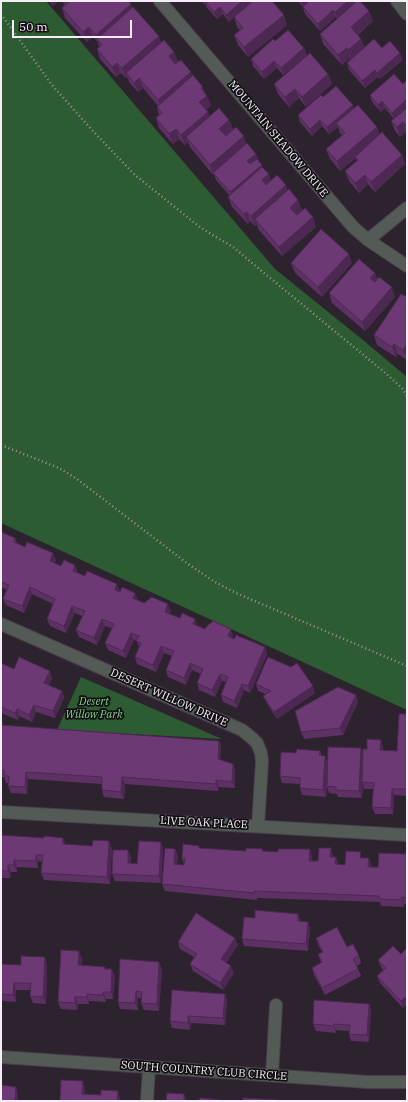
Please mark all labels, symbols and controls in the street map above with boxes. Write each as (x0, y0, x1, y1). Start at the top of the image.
scale bar (14, 12, 134, 38)
text: 50 m (19, 19, 48, 34)
street label: MOUNTAIN SHADOW DRIVE (225, 78, 331, 200)
street label: DESERT WILLOW DRIVE (108, 666, 230, 730)
park label: Desert Willow Park (65, 695, 123, 721)
street label: LIVE OAK PLACE (160, 814, 248, 832)
street label: SOUTH COUNTRY CLUB CIRCLE (121, 1059, 287, 1083)

